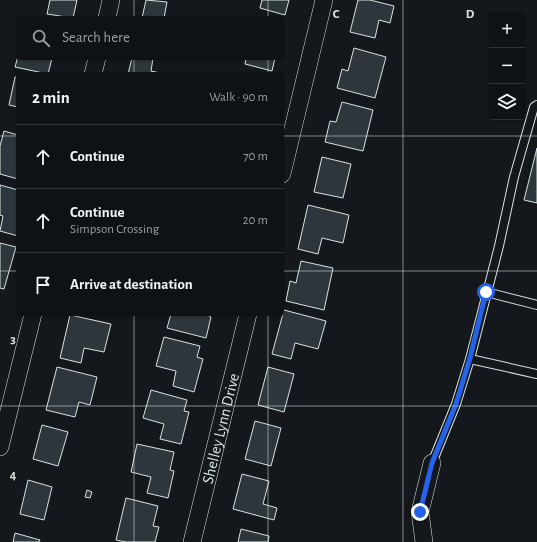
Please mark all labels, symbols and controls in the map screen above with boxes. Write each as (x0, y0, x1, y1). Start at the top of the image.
text: C (333, 8, 340, 21)
text: D (466, 8, 475, 21)
map controls (489, 12, 525, 120)
button: + (489, 12, 525, 48)
search box (16, 16, 284, 60)
icon: search (30, 27, 52, 49)
text: Search here (62, 30, 130, 45)
button: − (489, 48, 525, 84)
button: layers (489, 84, 525, 120)
text: 2 min (32, 89, 70, 106)
text: Walk · 90 m (209, 91, 268, 104)
icon: ahead (32, 146, 54, 168)
text: Continue (70, 149, 125, 164)
text: 70 m (243, 150, 268, 163)
text: Continue (70, 205, 125, 220)
icon: ahead (32, 210, 54, 232)
text: 20 m (243, 214, 268, 227)
text: Simpson Crossing (70, 223, 159, 236)
icon: arrive (32, 274, 54, 296)
text: Arrive at destination (70, 277, 193, 292)
route start (477, 283, 495, 301)
text: 3 (10, 333, 16, 346)
street label: Shelley Lynn Drive (200, 372, 242, 486)
text: 4 (10, 469, 17, 482)
route end (411, 503, 429, 521)

